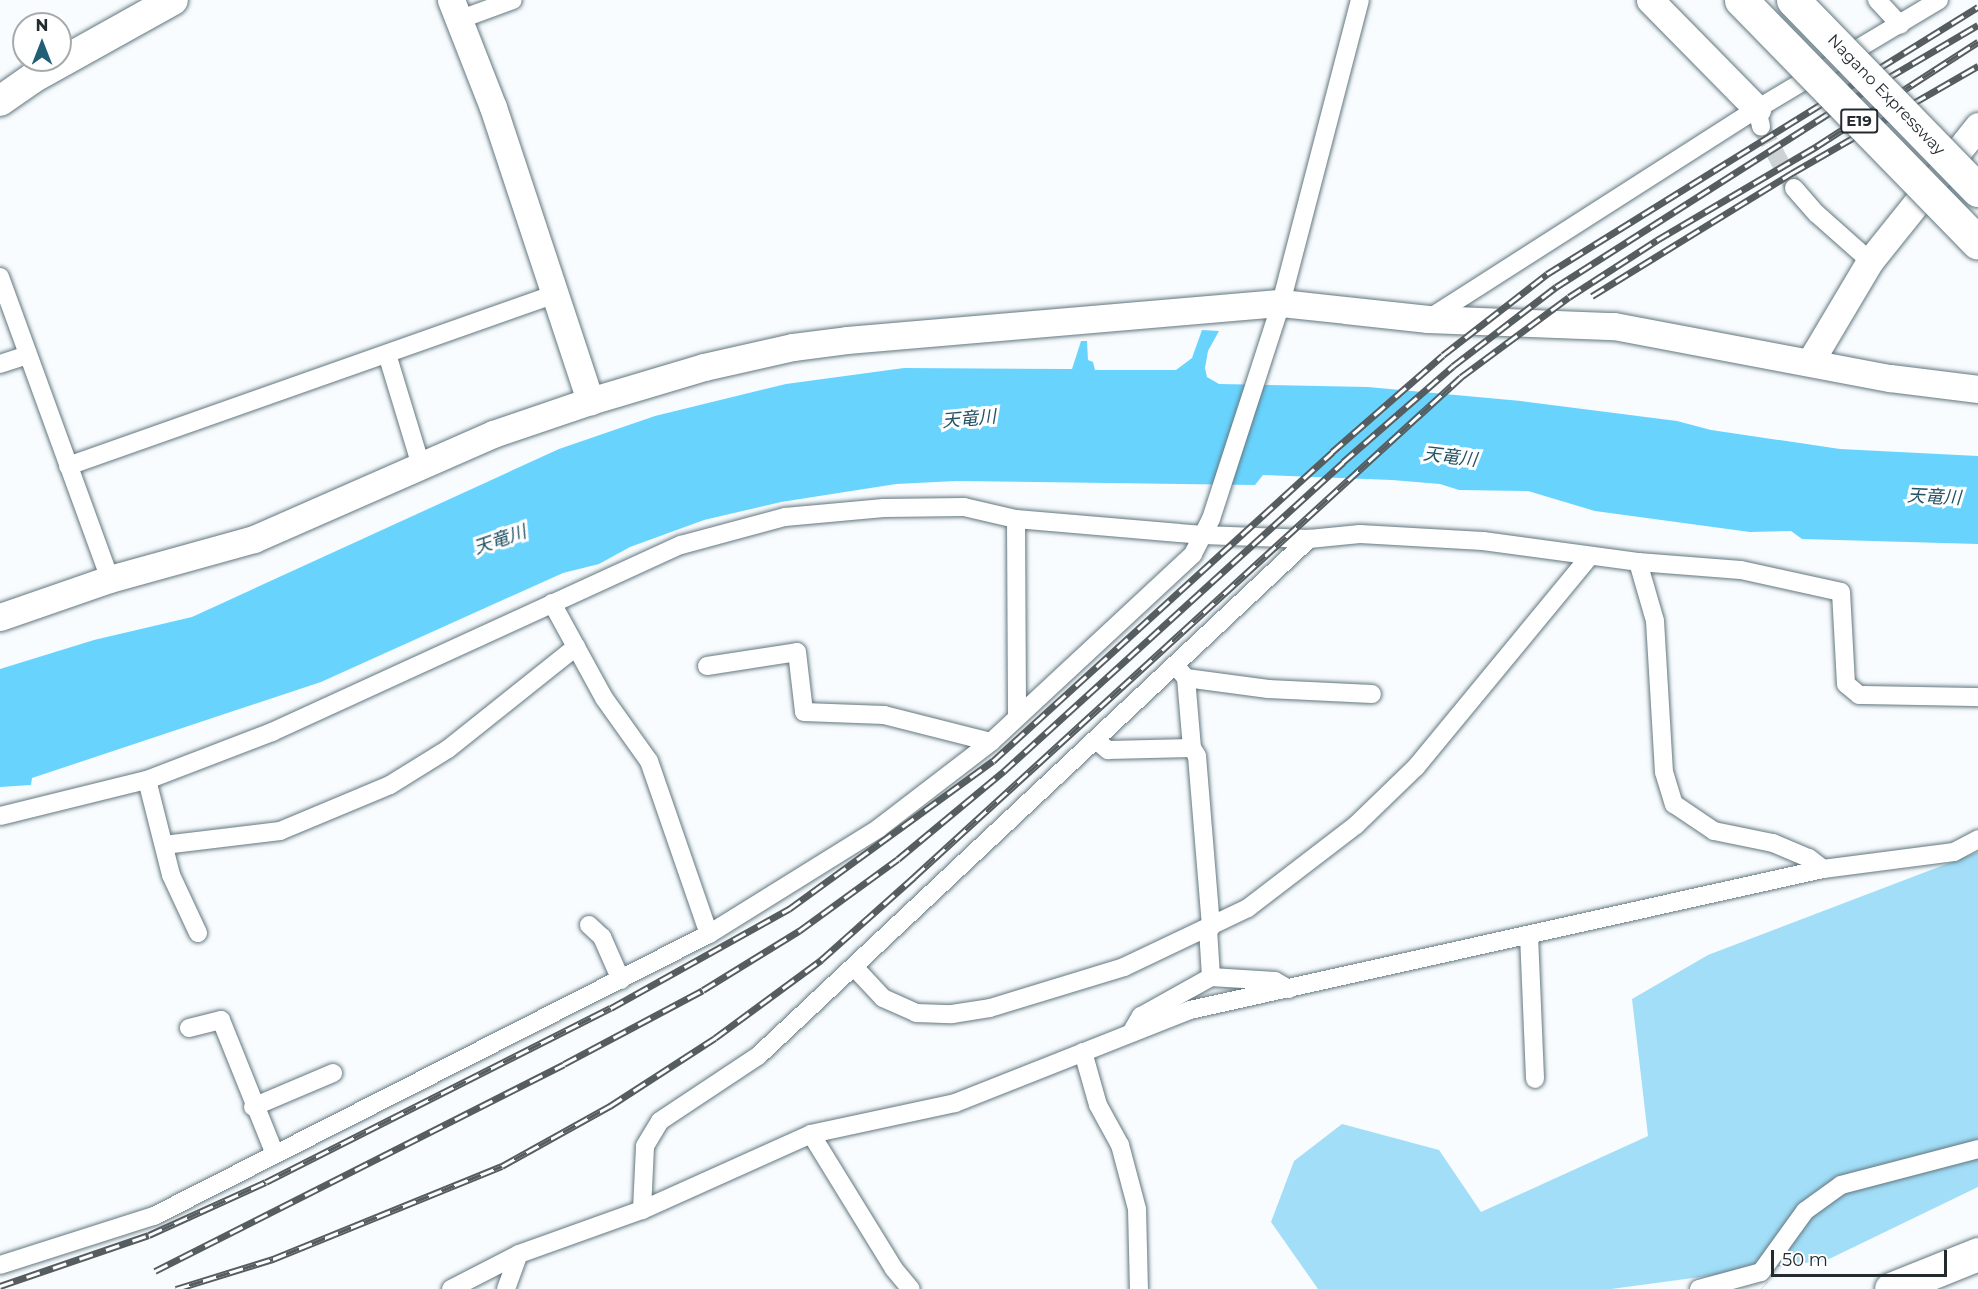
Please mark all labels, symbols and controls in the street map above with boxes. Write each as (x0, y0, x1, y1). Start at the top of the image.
north arrow (12, 12, 72, 72)
text: N (36, 16, 48, 35)
street label: Nagano Expressway (1823, 31, 1949, 159)
road number: E19 (1840, 109, 1878, 133)
water label: 天竜川 (941, 406, 997, 432)
water label: 天竜川 (1422, 443, 1478, 471)
water label: 天竜川 (1906, 485, 1962, 509)
water label: 天竜川 (471, 521, 529, 559)
scale bar (1774, 1238, 1950, 1276)
text: 50 m (1782, 1249, 1828, 1271)

